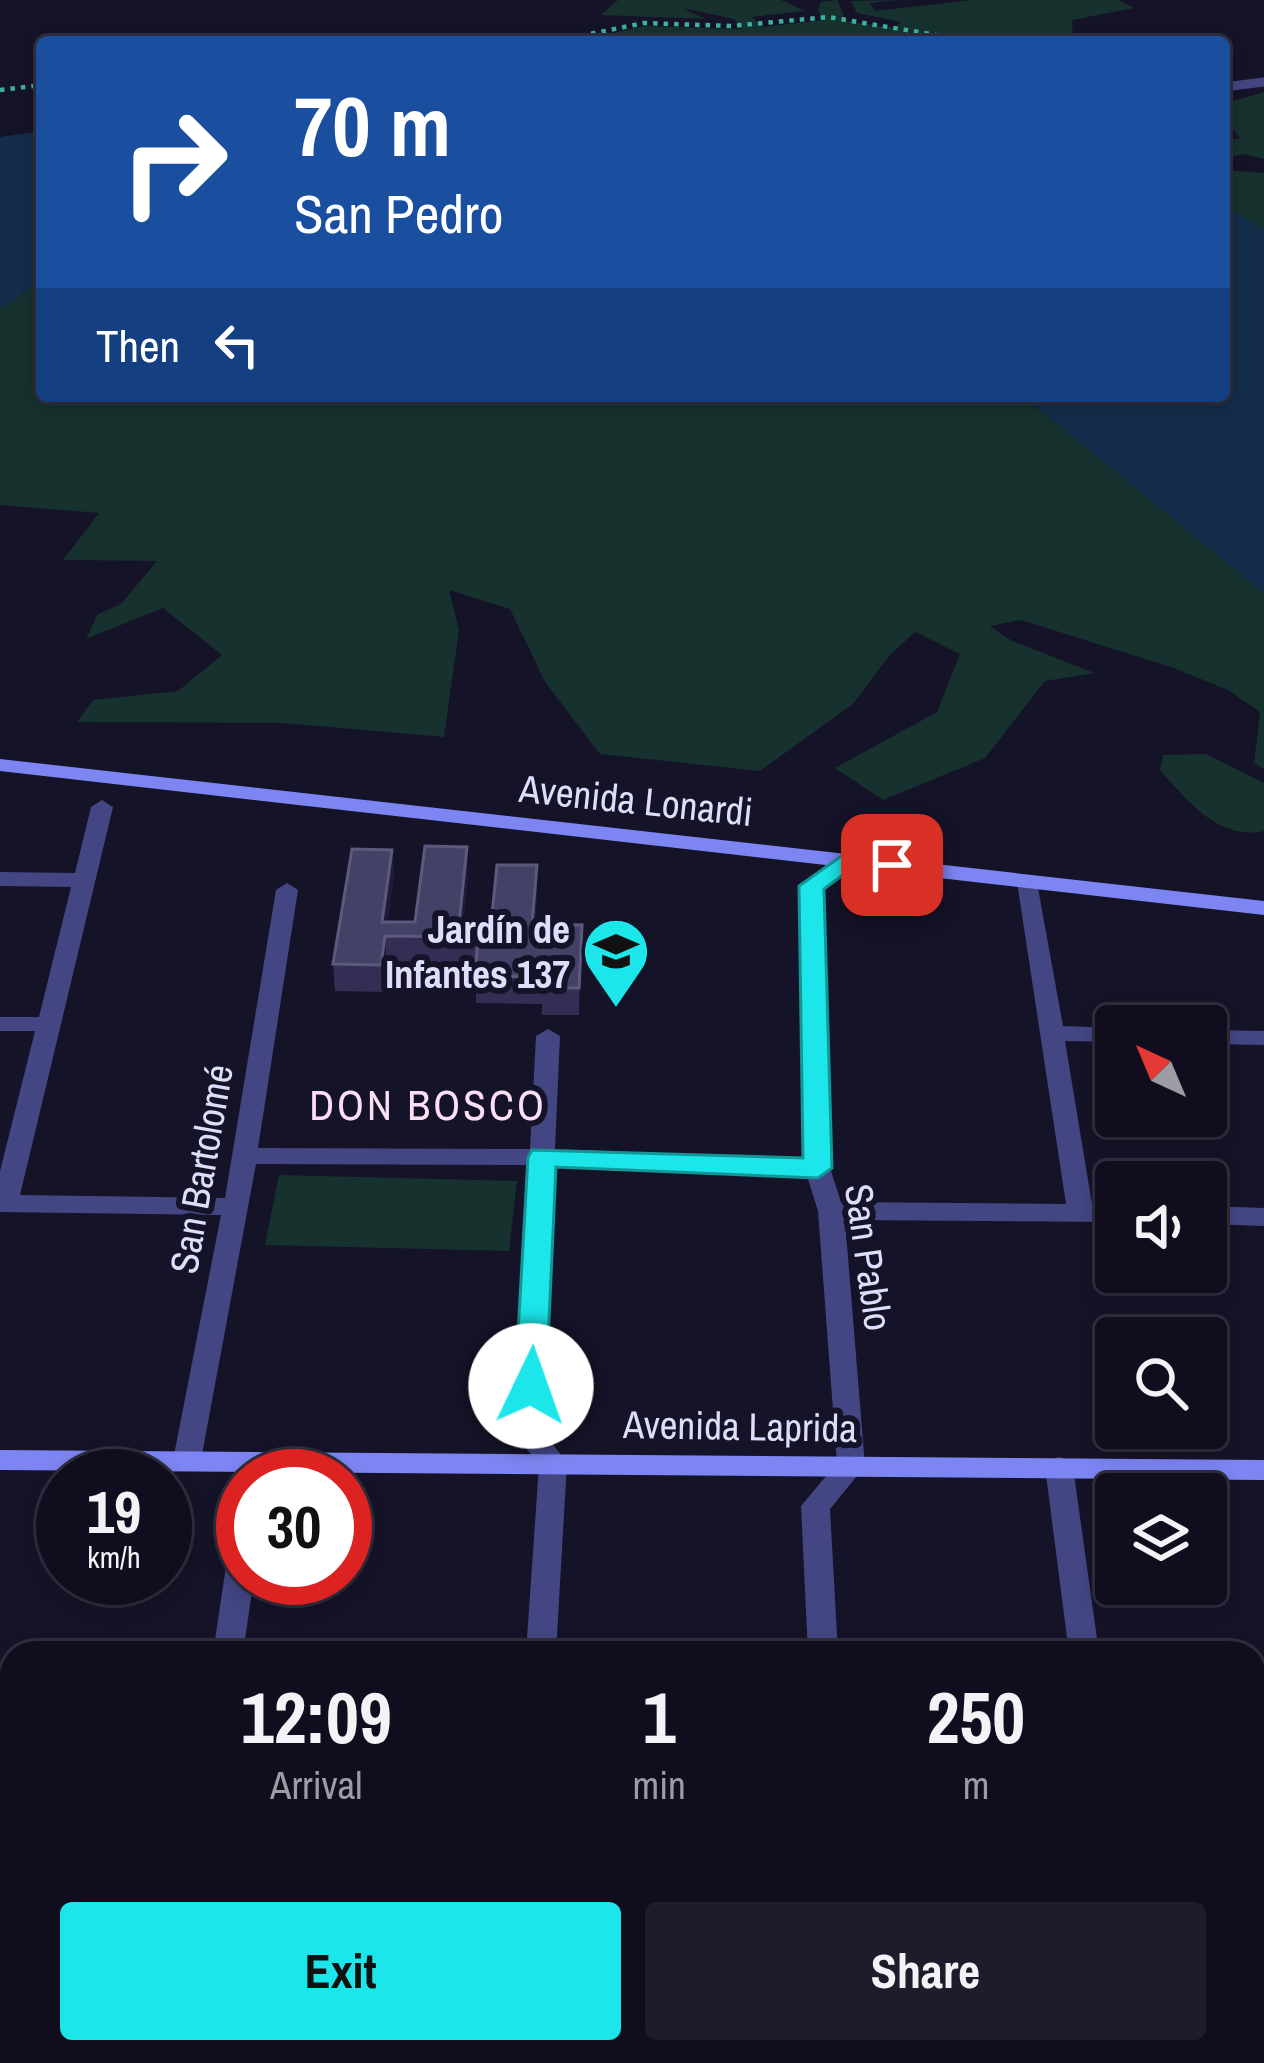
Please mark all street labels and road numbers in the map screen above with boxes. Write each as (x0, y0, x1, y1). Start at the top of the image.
street label: Avenida Lonardi (516, 762, 755, 838)
street label: San Bartolomé (157, 1060, 245, 1278)
street label: San Pablo (833, 1180, 905, 1334)
street label: Avenida Laprida (621, 1398, 858, 1454)

